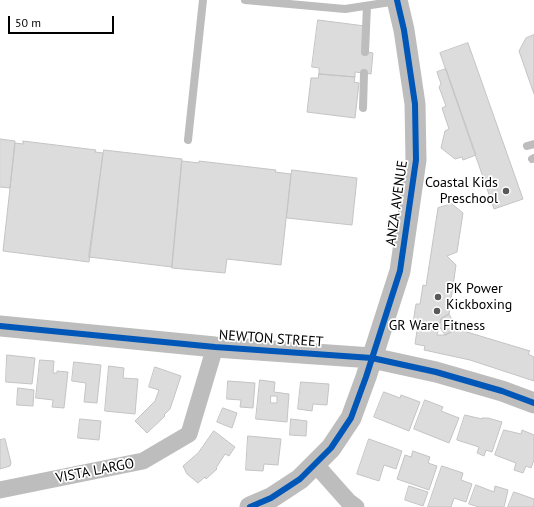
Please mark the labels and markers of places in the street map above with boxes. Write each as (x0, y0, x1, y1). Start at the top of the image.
place label: Coastal Kids Preschool (425, 175, 498, 208)
marker: Coastal Kids Preschool (501, 186, 511, 196)
place label: PK Power Kickboxing (446, 281, 512, 314)
marker: PK Power Kickboxing (433, 292, 443, 302)
marker: GR Ware Fitness (432, 306, 442, 316)
place label: GR Ware Fitness (389, 318, 485, 334)

